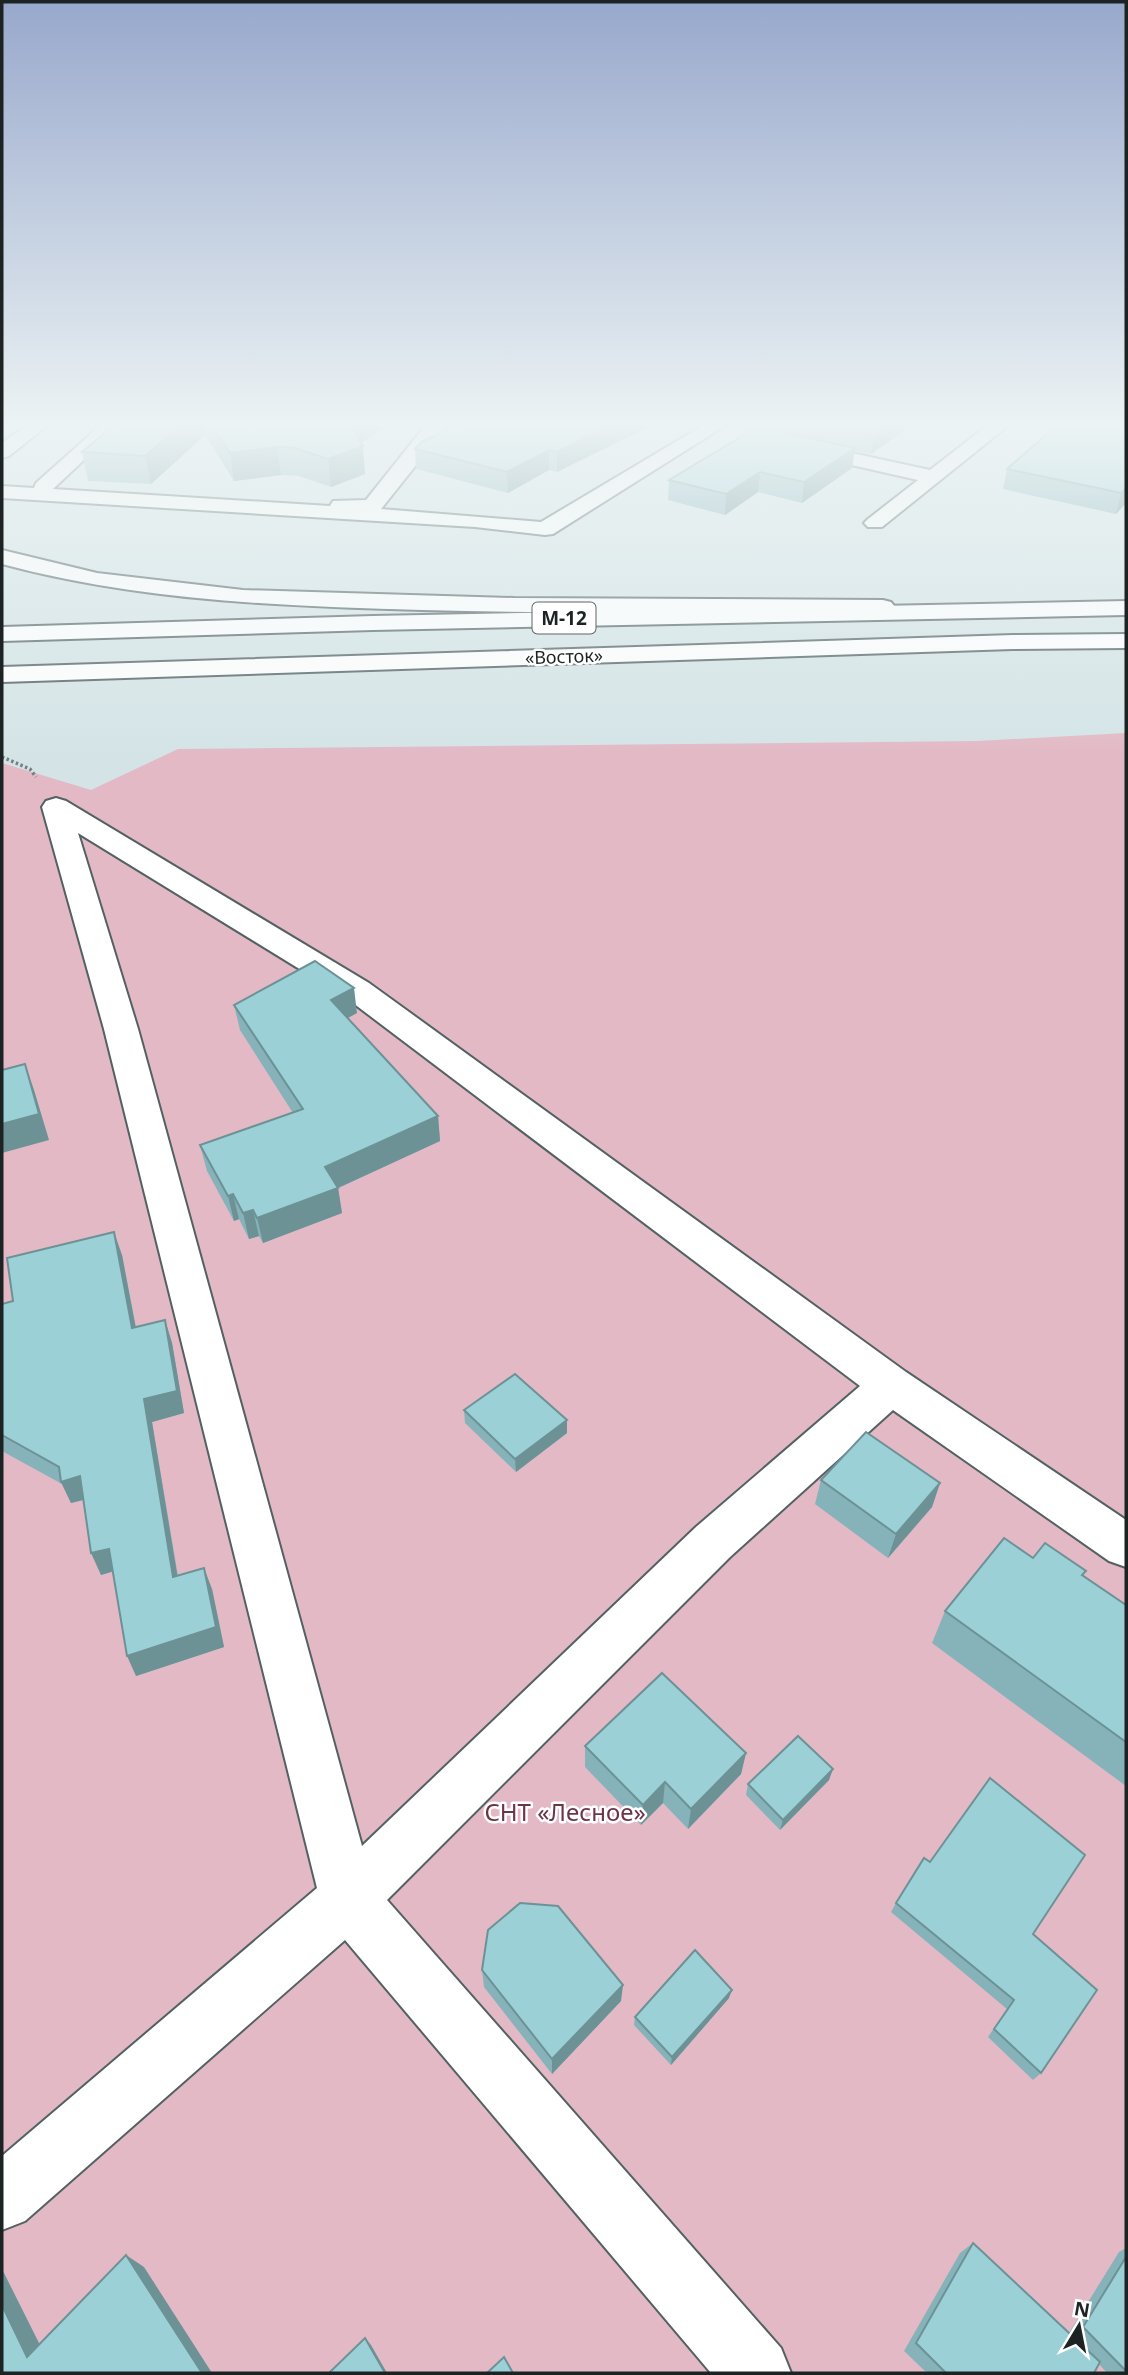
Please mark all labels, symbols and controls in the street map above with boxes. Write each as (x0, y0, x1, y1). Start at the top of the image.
road number: М-12 (532, 603, 596, 634)
street label: «Восток» (525, 643, 603, 669)
park label: СНТ «Лесное» (484, 1795, 646, 1828)
north arrow (1044, 2291, 1114, 2361)
text: N (1072, 2295, 1092, 2323)

